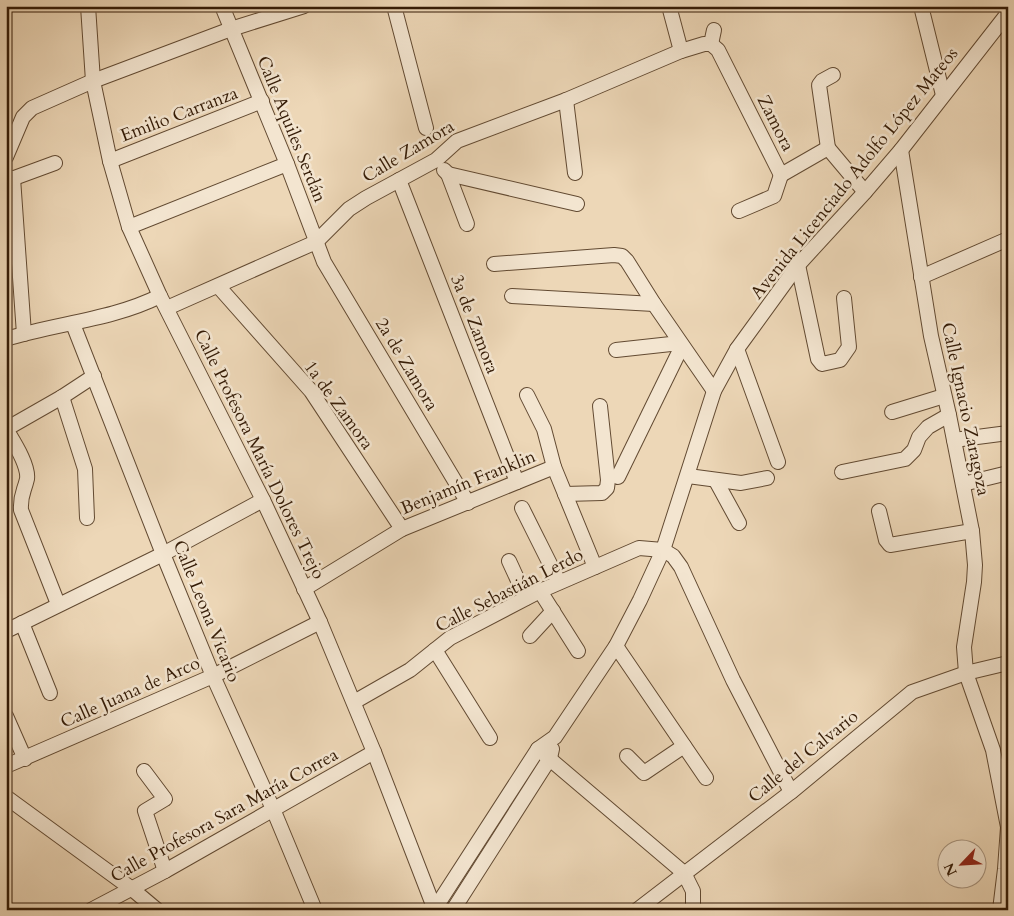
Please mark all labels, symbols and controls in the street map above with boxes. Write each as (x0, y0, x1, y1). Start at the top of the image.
street label: Avenida Licenciado Adolfo López Mateos (745, 42, 964, 305)
street label: Calle Aquiles Serdán (251, 52, 333, 207)
street label: Emilio Carranza (117, 80, 242, 148)
street label: Zamora (751, 91, 800, 156)
street label: Calle Zamora (357, 114, 459, 189)
street label: 3a de Zamora (444, 271, 505, 378)
street label: 2a de Zamora (369, 313, 444, 416)
street label: Calle Ignacio Zaragoza (935, 320, 996, 498)
street label: Calle Profesora María Dolores Trejo (188, 325, 331, 584)
street label: 1a de Zamora (298, 356, 379, 455)
street label: Benjamín Franklin (397, 444, 540, 521)
street label: Calle Leona Vicario (167, 537, 247, 686)
street label: Calle Sebastián Lerdo (431, 542, 588, 639)
street label: Calle Juana de Arco (57, 650, 204, 734)
street label: Calle del Calvario (743, 704, 864, 809)
street label: Calle Profesora Sara María Correa (106, 742, 343, 889)
north arrow (936, 838, 986, 888)
text: N (939, 860, 962, 879)

